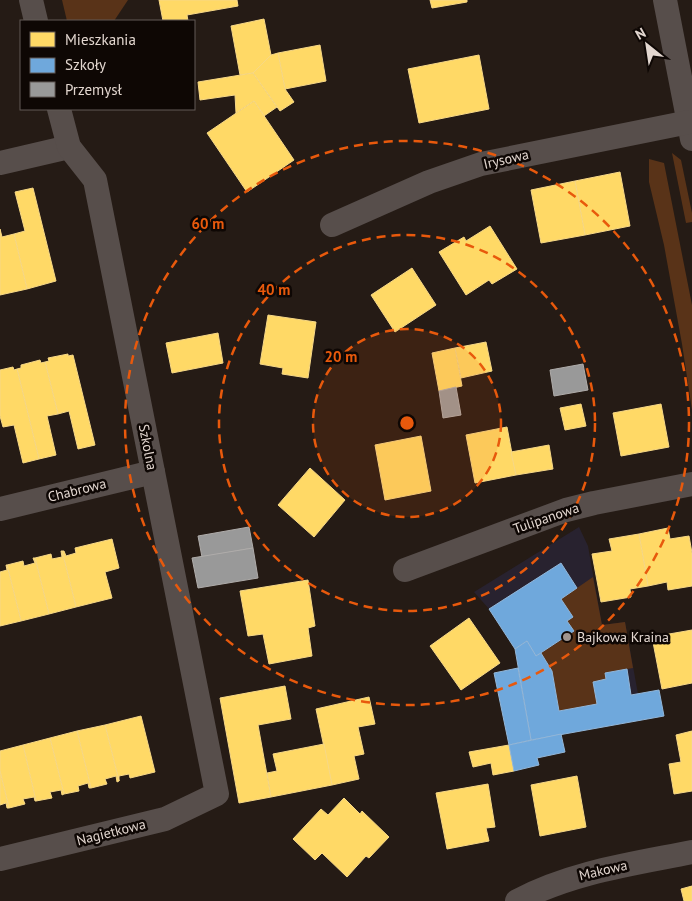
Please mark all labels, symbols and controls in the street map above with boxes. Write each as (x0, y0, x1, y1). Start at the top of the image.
legend (20, 20, 195, 110)
north arrow (622, 20, 672, 70)
text: N (632, 24, 649, 44)
text: Mieszkania (65, 30, 136, 49)
text: Szkoły (65, 55, 106, 74)
text: Przemysł (65, 80, 123, 99)
street label: Irysowa (482, 145, 530, 173)
text: 60 m (192, 214, 224, 233)
text: 40 m (258, 280, 290, 299)
text: 20 m (325, 347, 357, 366)
centre of rings (398, 414, 416, 432)
street label: Szkolna (135, 422, 161, 472)
street label: Chabrowa (46, 474, 108, 506)
street label: Tulipanowa (511, 498, 581, 538)
place label: Bajkowa Kraina (577, 628, 669, 646)
marker: Bajkowa Kraina (561, 631, 573, 643)
street label: Nagietkowa (75, 815, 147, 849)
street label: Makowa (577, 856, 629, 884)

